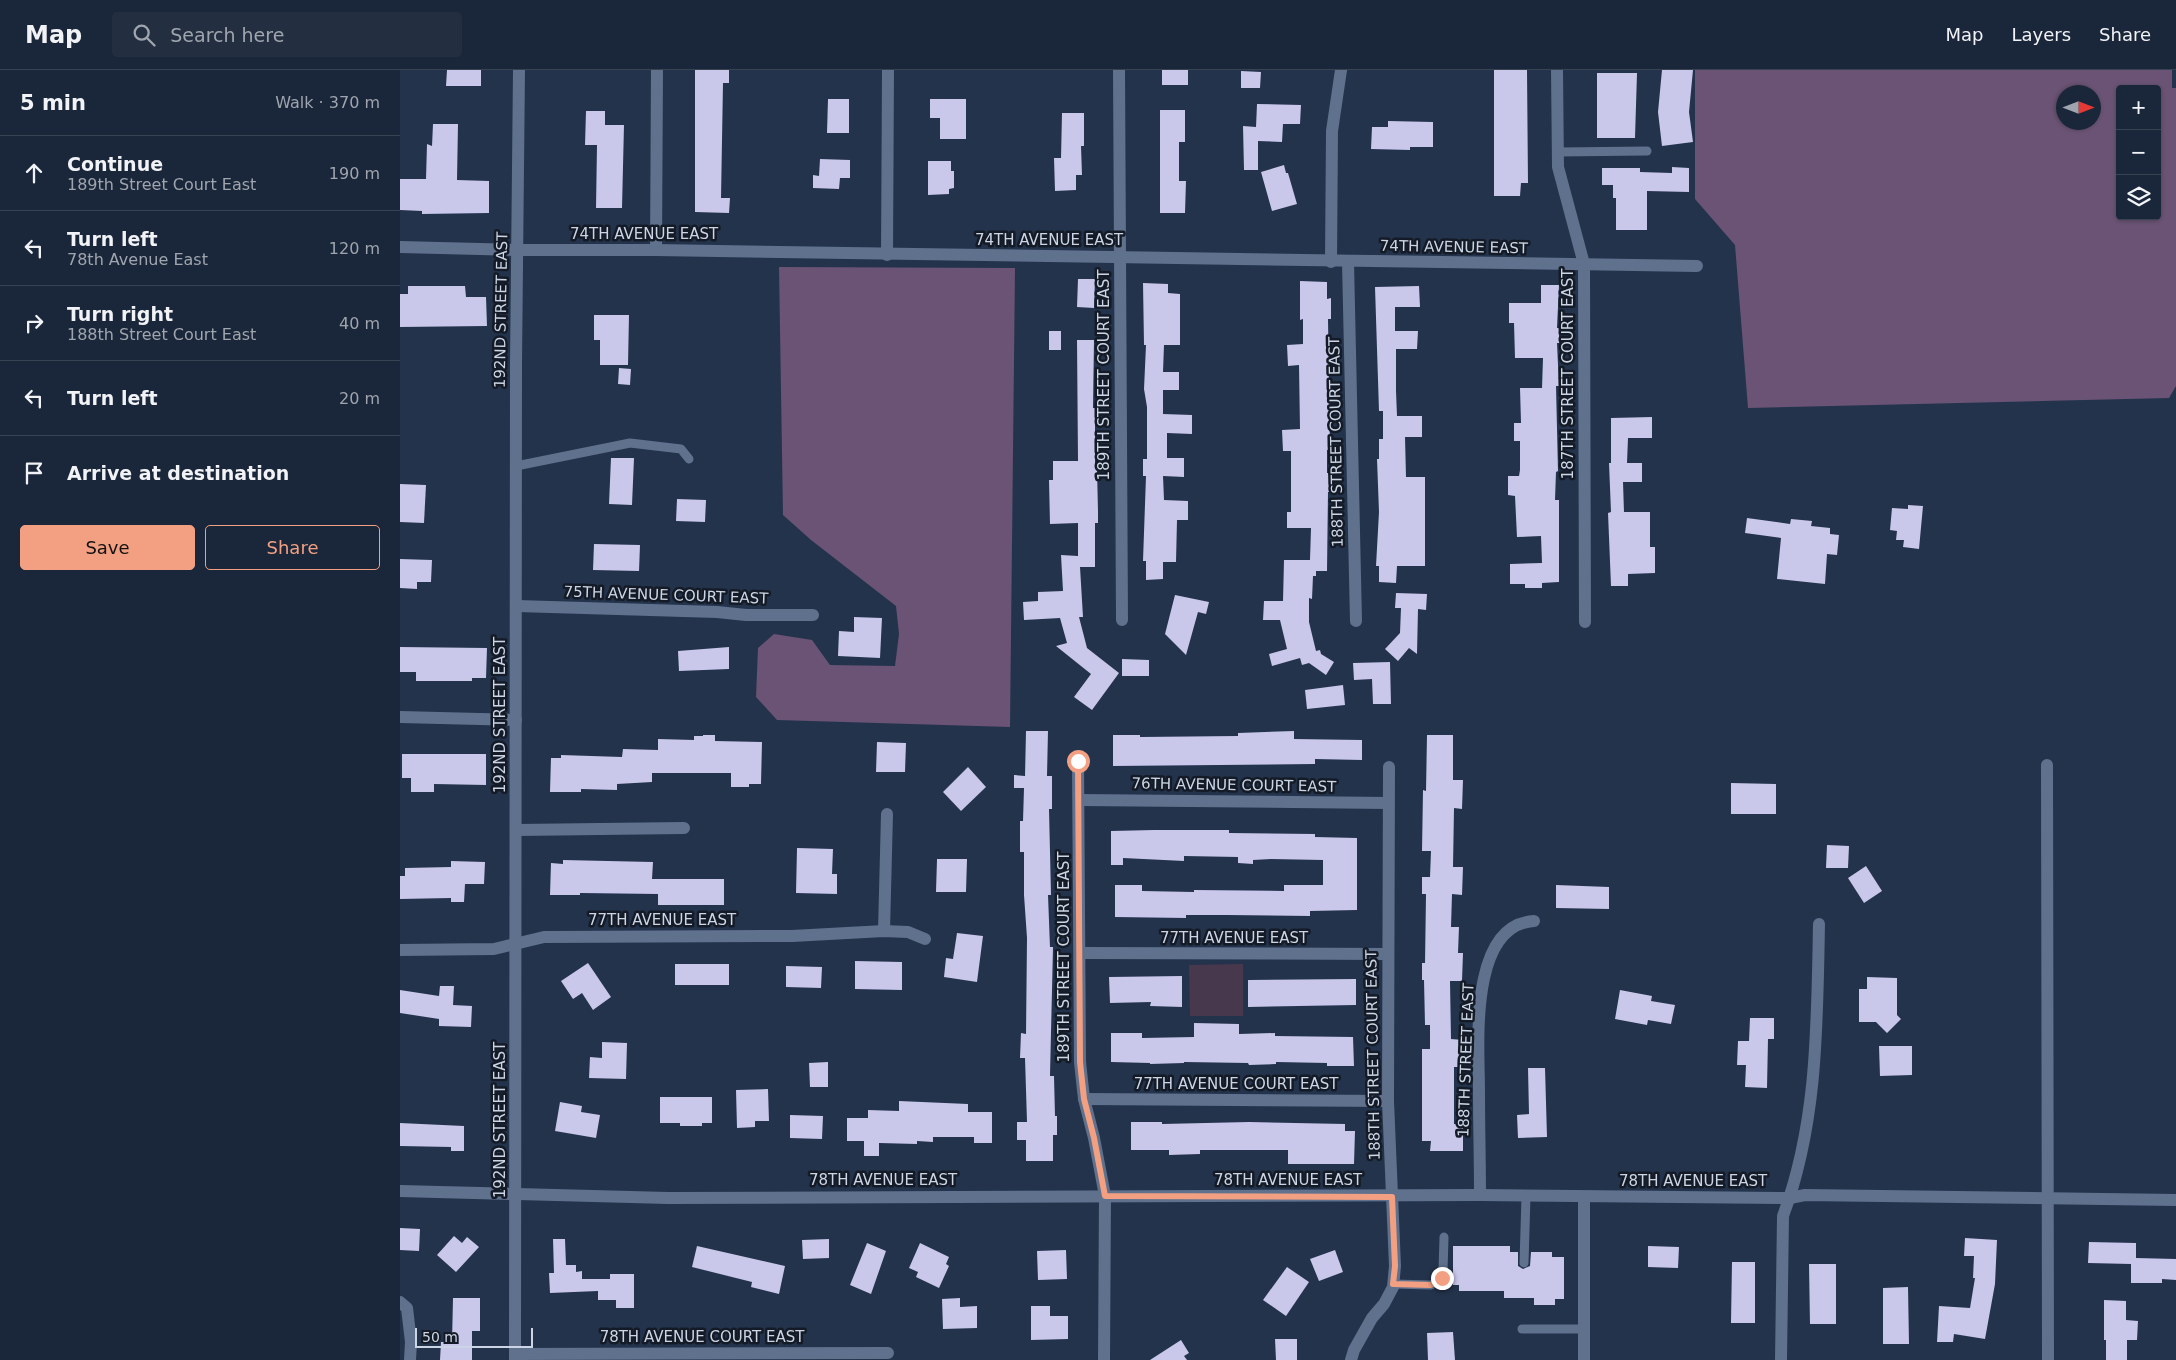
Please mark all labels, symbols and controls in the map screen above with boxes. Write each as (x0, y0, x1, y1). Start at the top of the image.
search box (112, 12, 462, 57)
text: Map (25, 21, 82, 49)
icon: search (130, 21, 158, 49)
text: Search here (170, 24, 284, 46)
text: Map (1945, 24, 1983, 45)
text: Layers (2011, 24, 2071, 45)
text: Share (2099, 24, 2151, 45)
north arrow (2056, 85, 2101, 130)
map controls (2116, 85, 2161, 220)
button: + (2116, 85, 2161, 130)
text: 5 min (20, 91, 86, 115)
text: Walk · 370 m (275, 93, 380, 112)
button: − (2116, 130, 2161, 175)
text: Continue (67, 153, 163, 175)
icon: ahead (20, 159, 48, 187)
text: 190 m (329, 164, 380, 183)
text: 189th Street Court East (67, 175, 256, 194)
button: layers (2116, 175, 2161, 220)
street label: 74TH AVENUE EAST (570, 225, 719, 243)
text: Turn left (67, 228, 158, 250)
street label: 192ND STREET EAST (491, 231, 511, 388)
street label: 74TH AVENUE EAST (975, 231, 1124, 249)
icon: left (20, 234, 48, 262)
street label: 74TH AVENUE EAST (1380, 237, 1529, 257)
text: 120 m (329, 239, 380, 258)
text: 78th Avenue East (67, 250, 208, 269)
street label: 187TH STREET COURT EAST (1559, 268, 1577, 479)
street label: 189TH STREET COURT EAST (1095, 269, 1113, 480)
text: Turn right (67, 303, 173, 325)
icon: right (20, 309, 48, 337)
text: 40 m (339, 314, 380, 333)
text: 188th Street Court East (67, 325, 256, 344)
street label: 188TH STREET COURT EAST (1325, 336, 1347, 548)
icon: left (20, 384, 48, 412)
text: Turn left (67, 387, 158, 409)
text: 20 m (339, 389, 380, 408)
icon: arrive (20, 459, 48, 487)
text: Arrive at destination (67, 462, 289, 484)
button: Save (20, 525, 195, 570)
button: Share (205, 525, 380, 570)
street label: 75TH AVENUE COURT EAST (563, 582, 769, 608)
street label: 192ND STREET EAST (491, 636, 509, 793)
route start (1067, 750, 1090, 773)
street label: 76TH AVENUE COURT EAST (1131, 774, 1337, 796)
street label: 189TH STREET COURT EAST (1055, 851, 1073, 1062)
street label: 77TH AVENUE EAST (588, 911, 737, 929)
street label: 77TH AVENUE EAST (1160, 929, 1309, 947)
street label: 188TH STREET COURT EAST (1362, 949, 1384, 1161)
street label: 188TH STREET EAST (1454, 982, 1478, 1137)
street label: 192ND STREET EAST (491, 1041, 509, 1198)
street label: 77TH AVENUE COURT EAST (1134, 1075, 1339, 1093)
street label: 78TH AVENUE EAST (809, 1171, 958, 1189)
street label: 78TH AVENUE EAST (1214, 1171, 1363, 1189)
street label: 78TH AVENUE EAST (1619, 1172, 1768, 1190)
route end (1431, 1267, 1454, 1290)
scale bar (415, 1325, 532, 1348)
street label: 78TH AVENUE COURT EAST (600, 1328, 805, 1346)
text: 50 m (422, 1329, 458, 1345)

